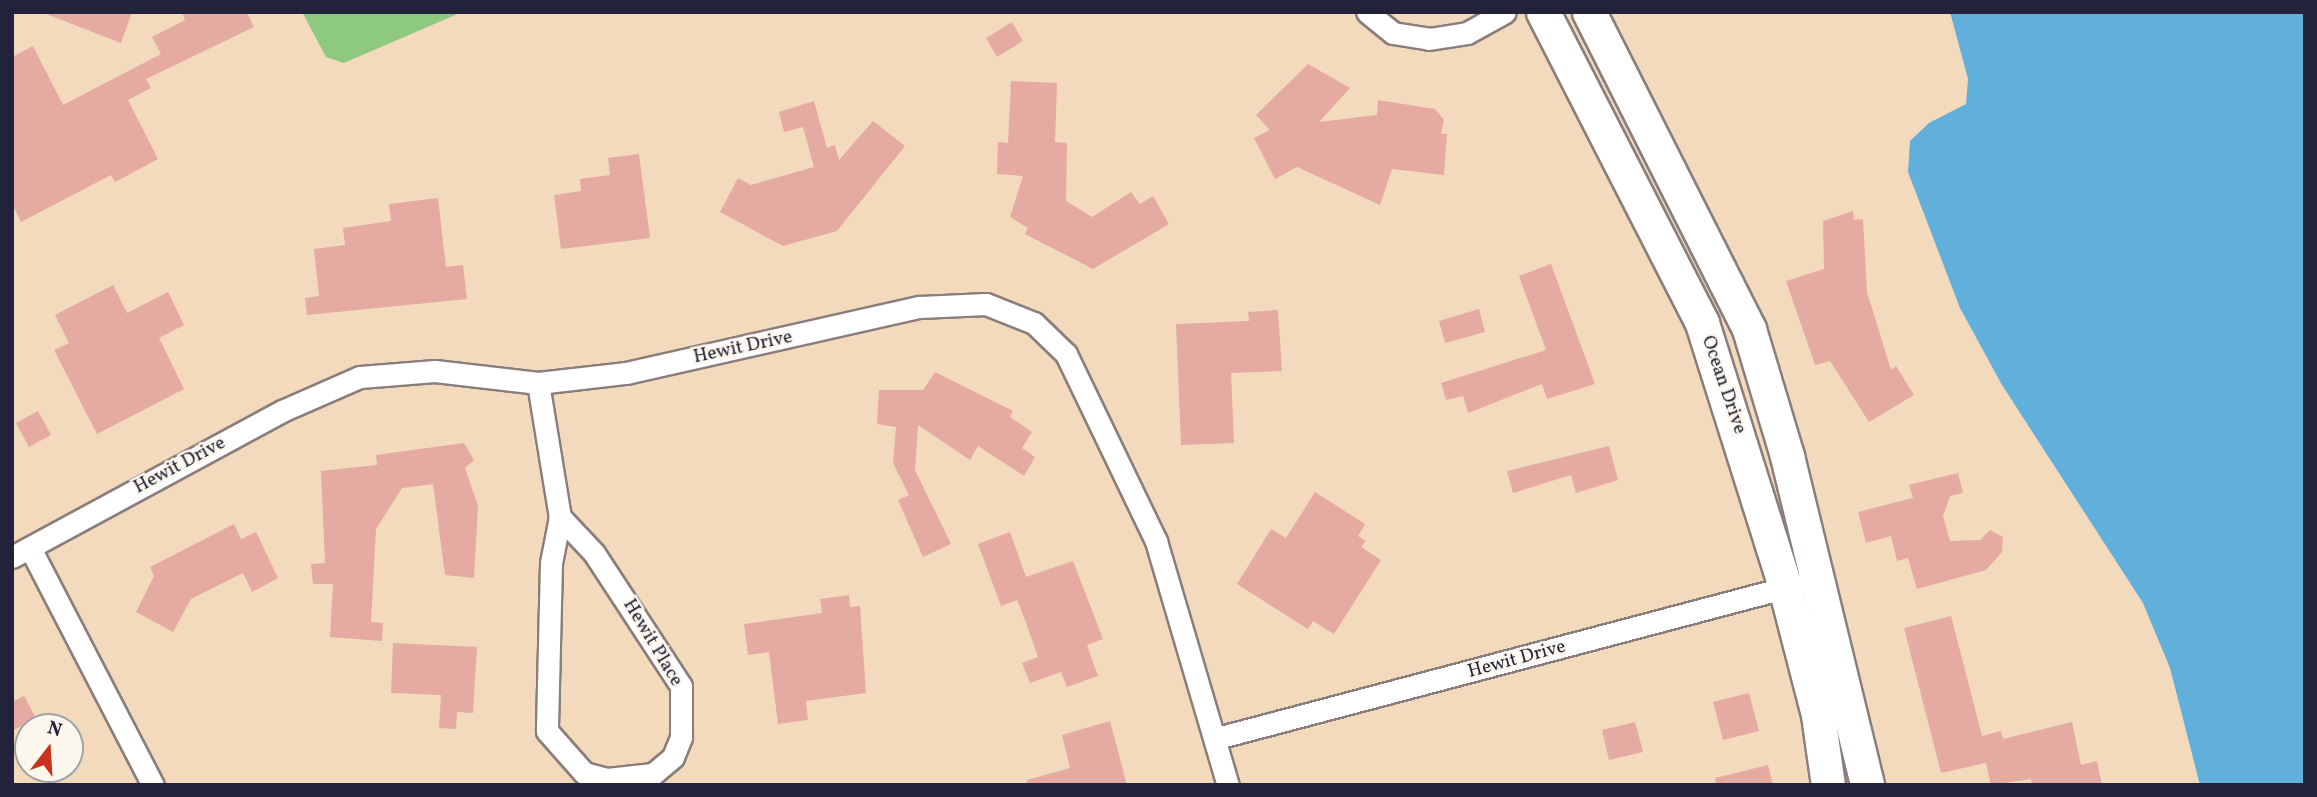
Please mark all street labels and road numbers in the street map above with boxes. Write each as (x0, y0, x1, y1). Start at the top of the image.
street label: Hewit Drive (692, 326, 794, 370)
street label: Ocean Drive (1696, 333, 1750, 437)
street label: Hewit Drive (130, 432, 230, 500)
street label: Hewit Place (617, 595, 687, 691)
street label: Hewit Drive (1466, 636, 1568, 684)

